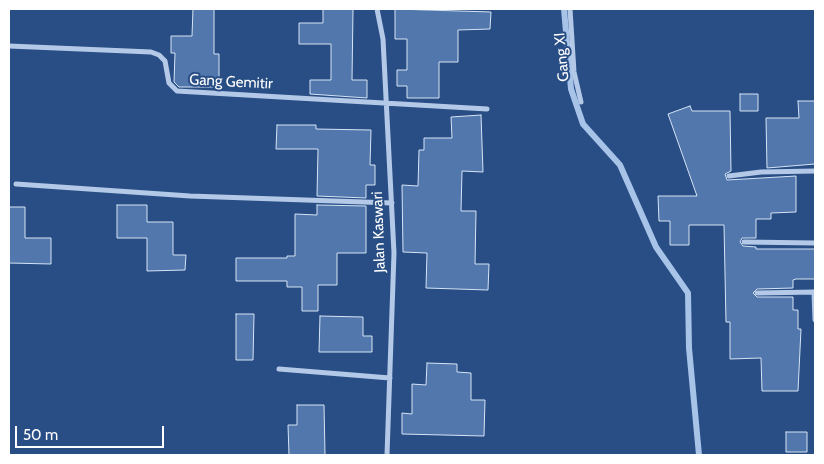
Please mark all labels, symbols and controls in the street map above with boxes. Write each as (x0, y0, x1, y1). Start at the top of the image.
street label: Gang XI (551, 32, 573, 82)
street label: Gang Gemitir (189, 71, 273, 93)
street label: Jalan Kaswari (369, 191, 389, 273)
scale bar (18, 416, 166, 448)
text: 50 m (23, 426, 58, 444)

